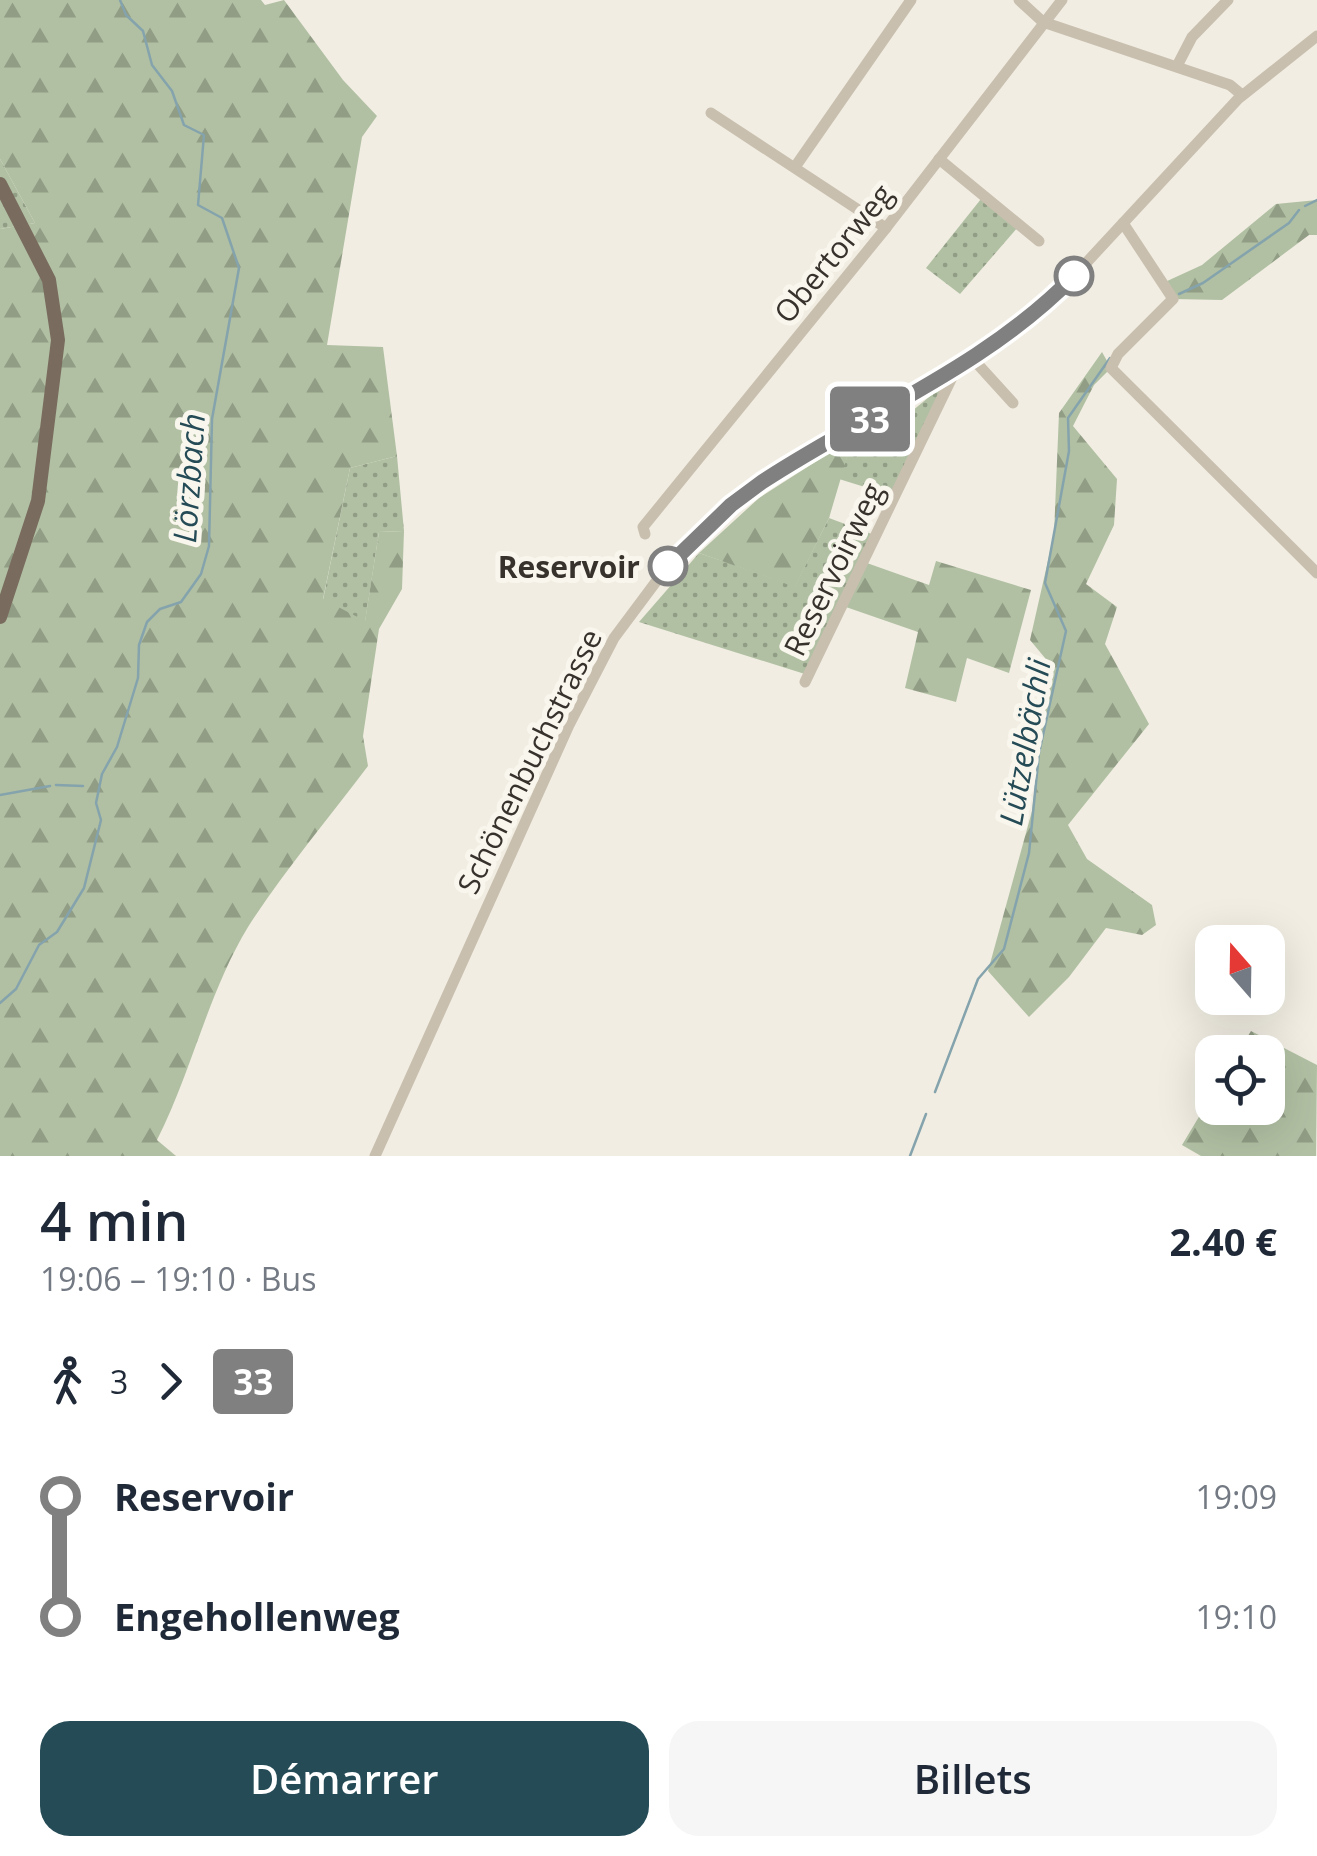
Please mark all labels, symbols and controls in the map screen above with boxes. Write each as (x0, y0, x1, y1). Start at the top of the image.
street label: Obertorweg (764, 175, 902, 331)
unlabelled marker (1055, 257, 1093, 295)
line badge: 33 (825, 386, 915, 452)
text: 33 (850, 396, 890, 443)
water label: Lörzbach (162, 412, 214, 544)
street label: Reservoirweg (773, 476, 893, 662)
place label: Reservoir (498, 546, 640, 587)
marker: Reservoir (649, 547, 687, 585)
street label: Schönenbuchstrasse (447, 622, 611, 900)
water label: Lützelbächli (988, 655, 1060, 829)
north arrow (1195, 925, 1285, 1015)
map controls (1195, 925, 1285, 1125)
button: locate (1195, 1035, 1285, 1125)
text: 4 min (40, 1182, 188, 1257)
text: 2.40 € (1169, 1215, 1277, 1267)
text: 19:06 – 19:10 · Bus (40, 1257, 316, 1300)
icon: walk (40, 1354, 95, 1409)
icon: forward (143, 1354, 198, 1409)
text: 33 (233, 1358, 273, 1405)
text: 3 (110, 1360, 128, 1403)
text: Reservoir (114, 1470, 294, 1522)
text: 19:09 (1195, 1475, 1277, 1518)
text: Engehollenweg (114, 1590, 400, 1642)
text: 19:10 (1195, 1595, 1277, 1638)
button: Démarrer (40, 1721, 649, 1836)
button: Billets (669, 1721, 1277, 1836)

